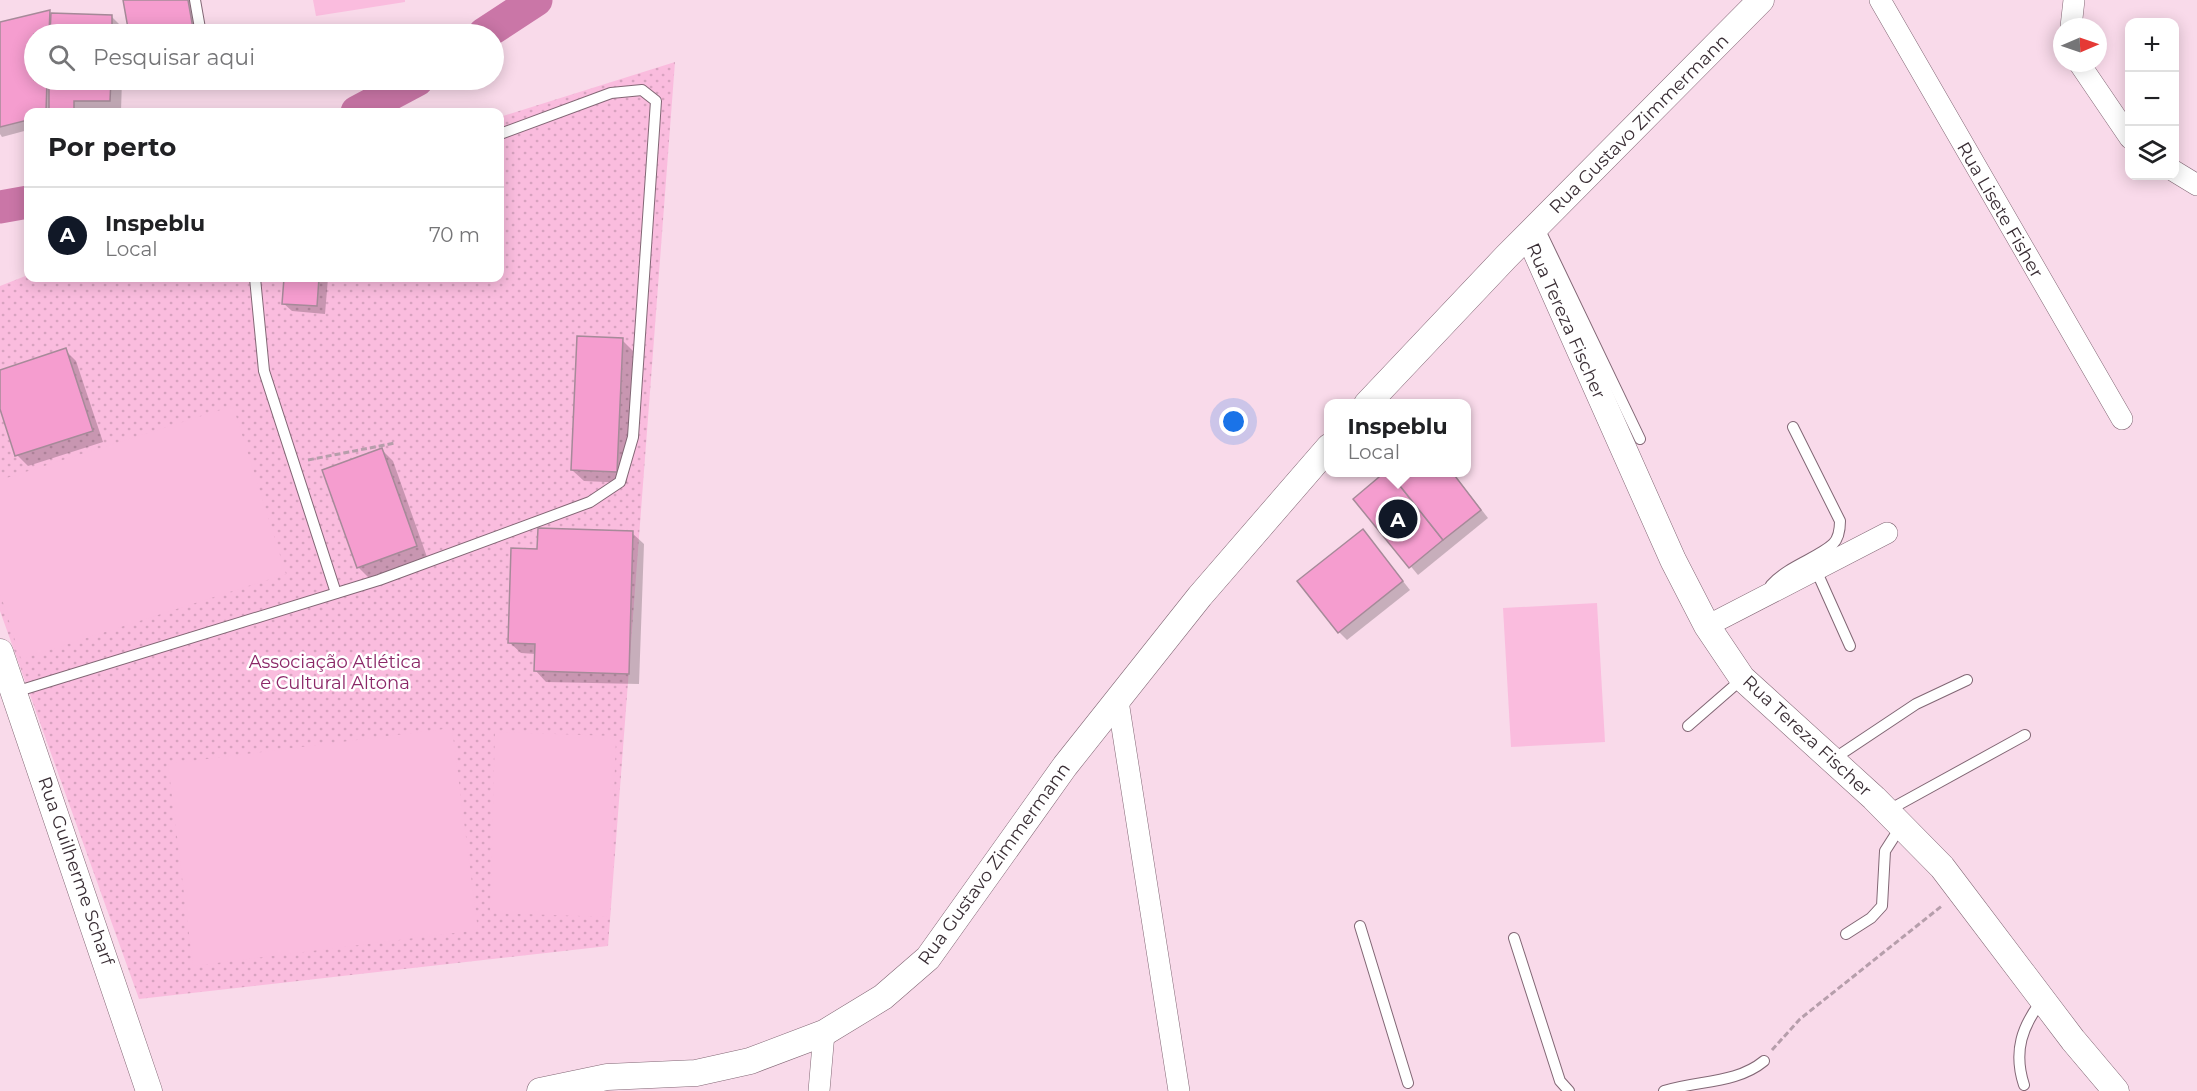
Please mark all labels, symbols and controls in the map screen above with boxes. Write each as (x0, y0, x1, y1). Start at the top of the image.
north arrow (2053, 18, 2107, 72)
map controls (2125, 18, 2179, 180)
button: + (2125, 18, 2179, 72)
search box (24, 24, 504, 90)
street label: Rua Gustavo Zimmermann (1545, 30, 1733, 218)
icon: search (45, 41, 78, 74)
text: Pesquisar aqui (93, 44, 255, 71)
button: − (2125, 72, 2179, 126)
button: layers (2125, 126, 2179, 180)
text: Por perto (48, 131, 176, 163)
street label: Rua Lisete Fisher (1952, 138, 2048, 282)
text: Inspeblu (105, 210, 205, 237)
text: A (60, 223, 75, 247)
text: 70 m (429, 223, 480, 247)
text: Local (105, 237, 158, 261)
street label: Rua Tereza Fischer (1522, 240, 1610, 402)
popup (1324, 399, 1471, 477)
your location (1219, 407, 1248, 436)
text: Inspeblu (1347, 413, 1448, 440)
text: Local (1347, 440, 1400, 464)
pin: A (1378, 496, 1418, 542)
park label: Associação Atlética e Cultural Altona (249, 651, 421, 694)
street label: Rua Tereza Fischer (1738, 671, 1876, 801)
street label: Rua Gustavo Zimmermann (913, 758, 1075, 970)
street label: Rua Guilherme Scharf (33, 774, 119, 969)

